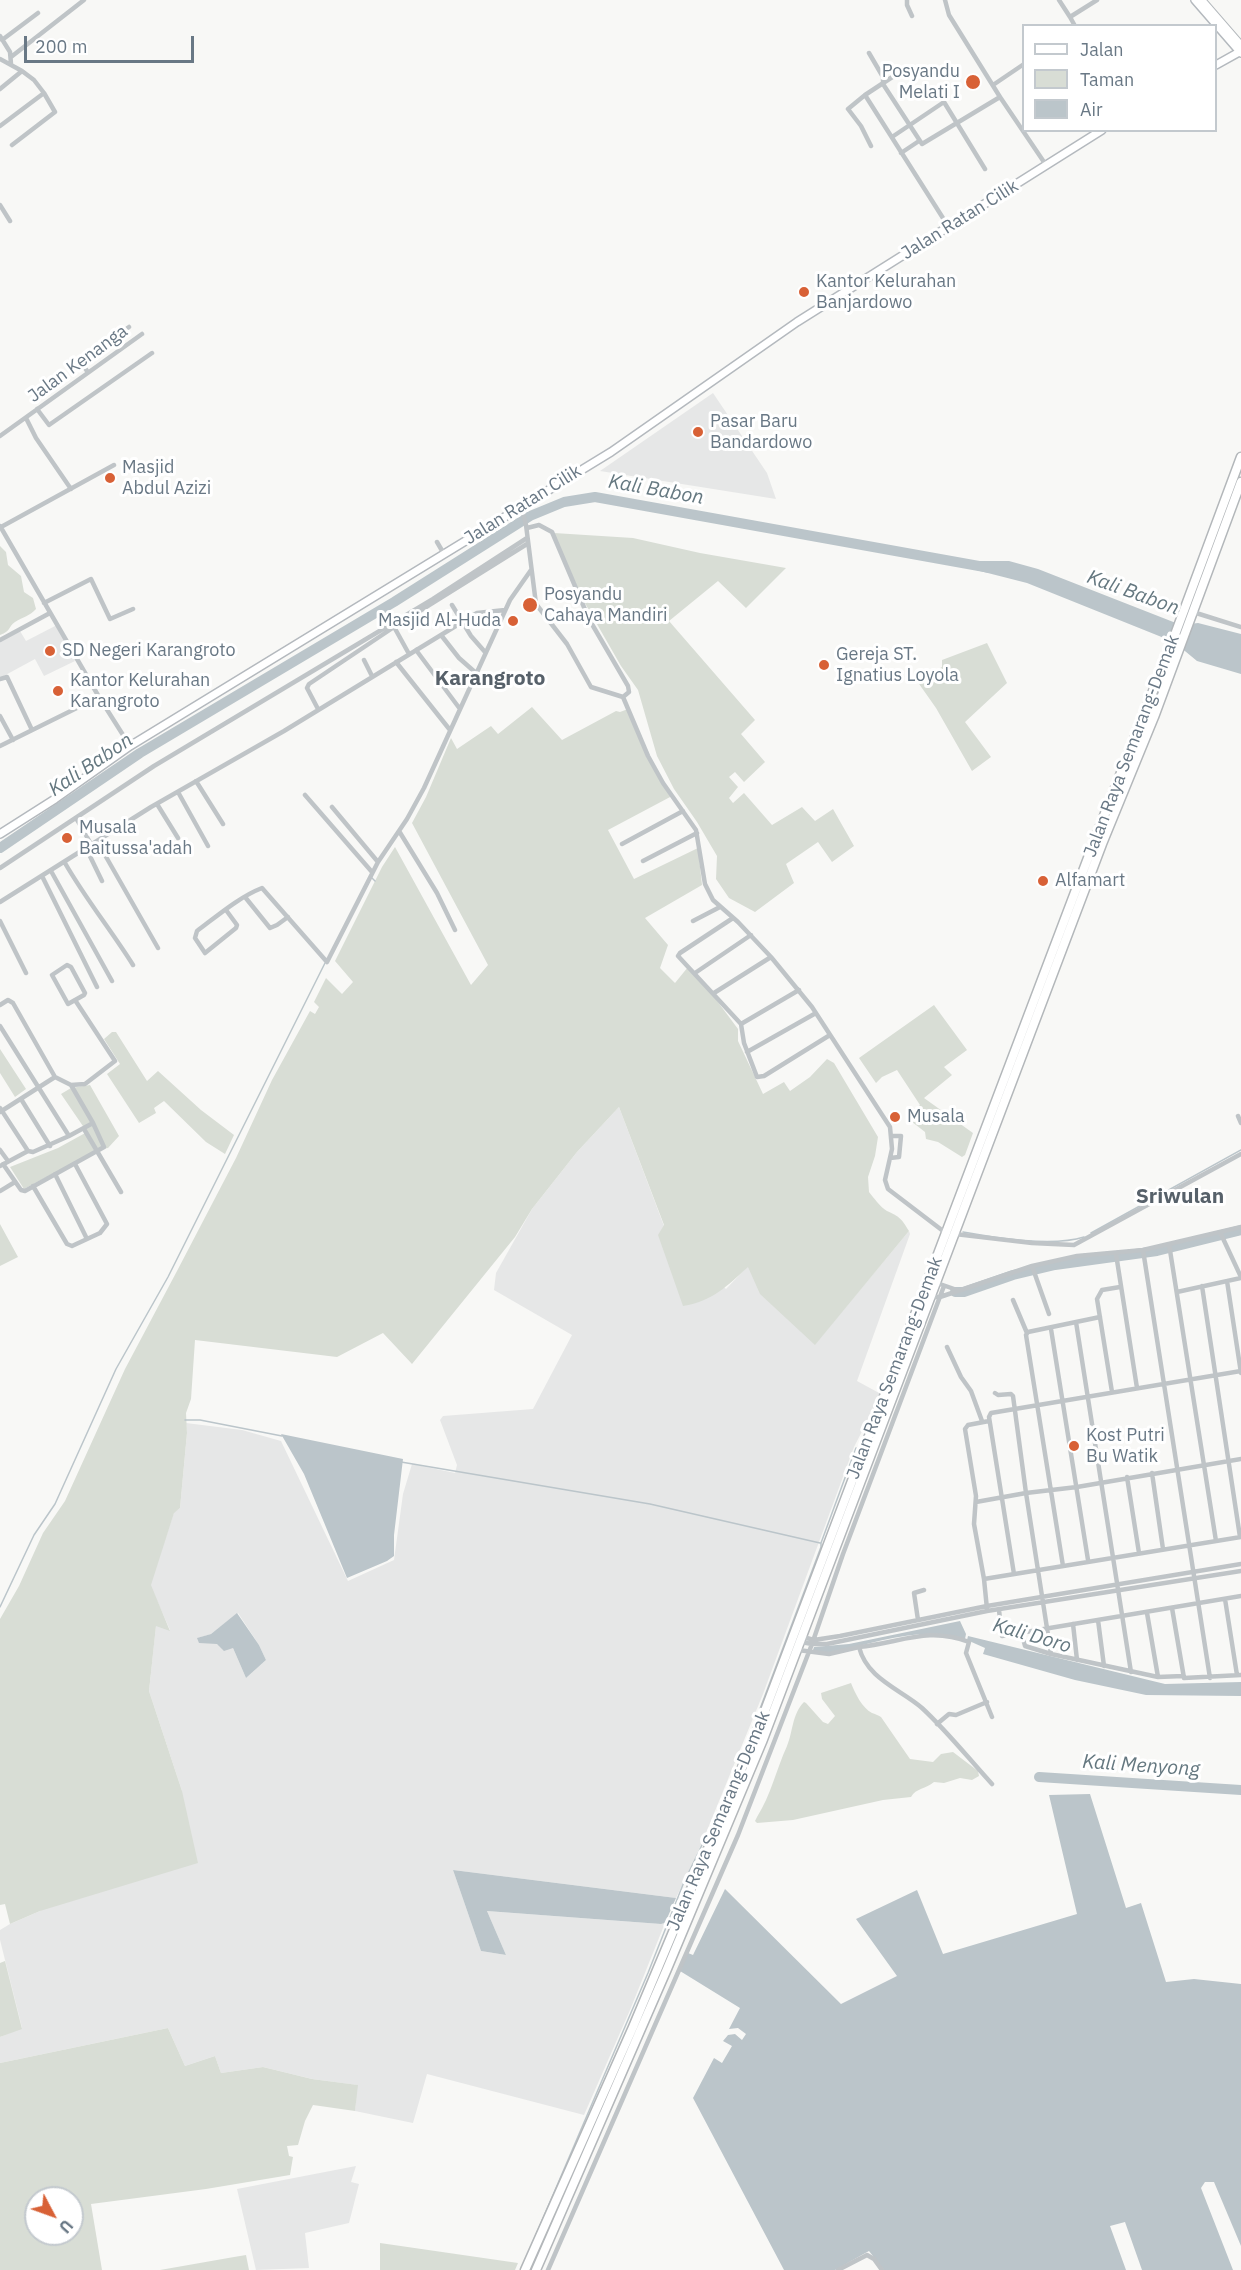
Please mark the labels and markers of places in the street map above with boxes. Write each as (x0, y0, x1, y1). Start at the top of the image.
place label: Posyandu Melati I (882, 61, 960, 104)
marker: Posyandu Melati I (964, 73, 982, 91)
place label: Kantor Kelurahan Banjardowo (816, 271, 956, 314)
marker: Kantor Kelurahan Banjardowo (797, 285, 811, 299)
place label: Pasar Baru Bandardowo (710, 411, 812, 454)
marker: Pasar Baru Bandardowo (691, 425, 705, 439)
place label: Masjid Abdul Azizi (122, 457, 211, 500)
marker: Masjid Abdul Azizi (103, 471, 117, 485)
place label: Posyandu Cahaya Mandiri (544, 584, 668, 626)
marker: Posyandu Cahaya Mandiri (521, 596, 539, 614)
place label: Masjid Al-Huda (378, 610, 501, 632)
marker: Masjid Al-Huda (506, 614, 520, 628)
place label: SD Negeri Karangroto (62, 640, 236, 662)
marker: SD Negeri Karangroto (43, 644, 57, 658)
place label: Gereja ST. Ignatius Loyola (836, 644, 959, 686)
marker: Gereja ST. Ignatius Loyola (817, 658, 831, 672)
place label: Kantor Kelurahan Karangroto (70, 670, 210, 712)
marker: Kantor Kelurahan Karangroto (51, 684, 65, 698)
place label: Musala Baitussa'adah (79, 817, 192, 860)
marker: Musala Baitussa'adah (60, 831, 74, 845)
place label: Alfamart (1055, 870, 1125, 892)
marker: Alfamart (1036, 874, 1050, 888)
place label: Musala (907, 1106, 965, 1128)
marker: Musala (888, 1110, 902, 1124)
place label: Kost Putri Bu Watik (1086, 1425, 1165, 1468)
marker: Kost Putri Bu Watik (1067, 1439, 1081, 1453)

